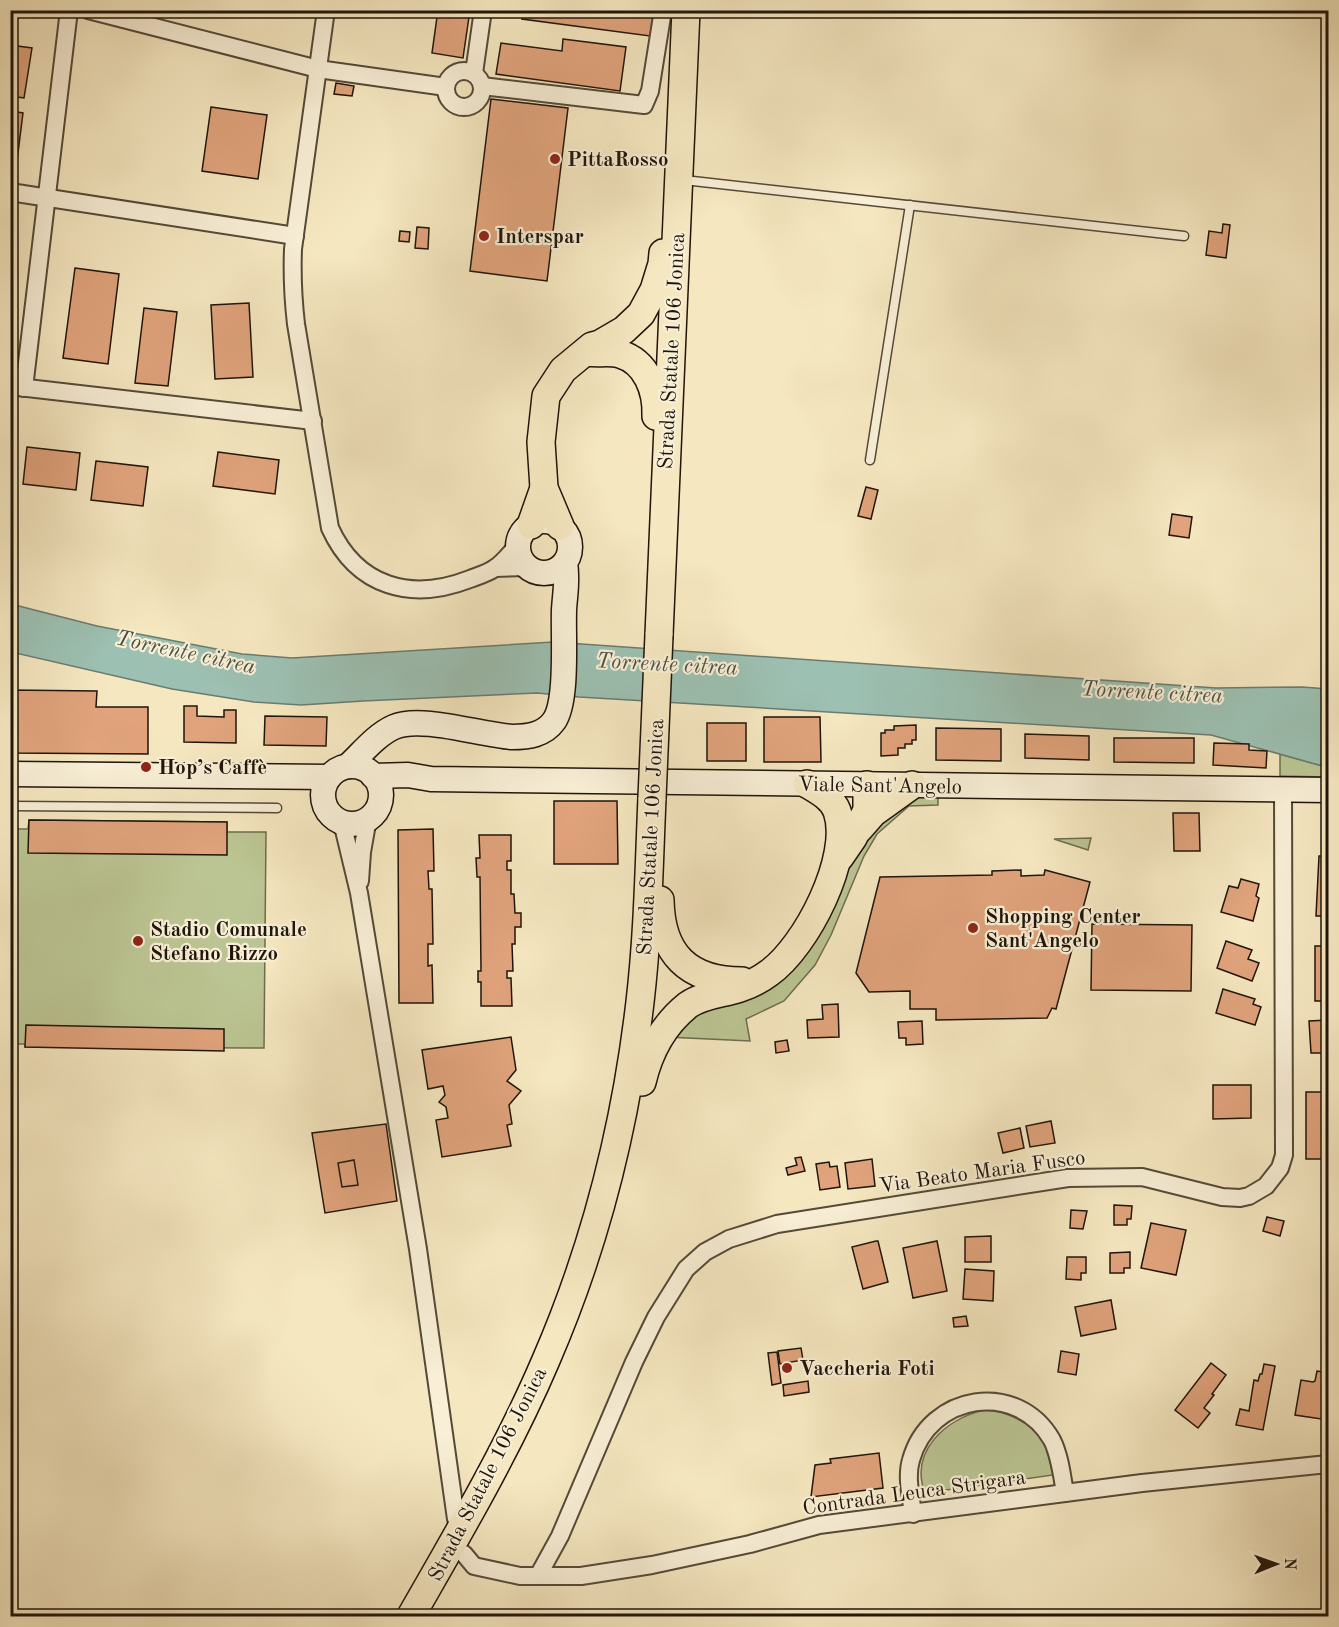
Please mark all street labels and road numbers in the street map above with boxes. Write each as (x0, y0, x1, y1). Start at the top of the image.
street label: Strada Statale 106 Jonica (656, 232, 689, 470)
street label: Strada Statale 106 Jonica (635, 718, 668, 956)
street label: Viale Sant'Angelo (798, 775, 962, 798)
street label: Via Beato Maria Fusco (878, 1148, 1087, 1197)
street label: Strada Statale 106 Jonica (425, 1364, 551, 1585)
street label: Contrada Leuca Strigara (801, 1467, 1027, 1520)

